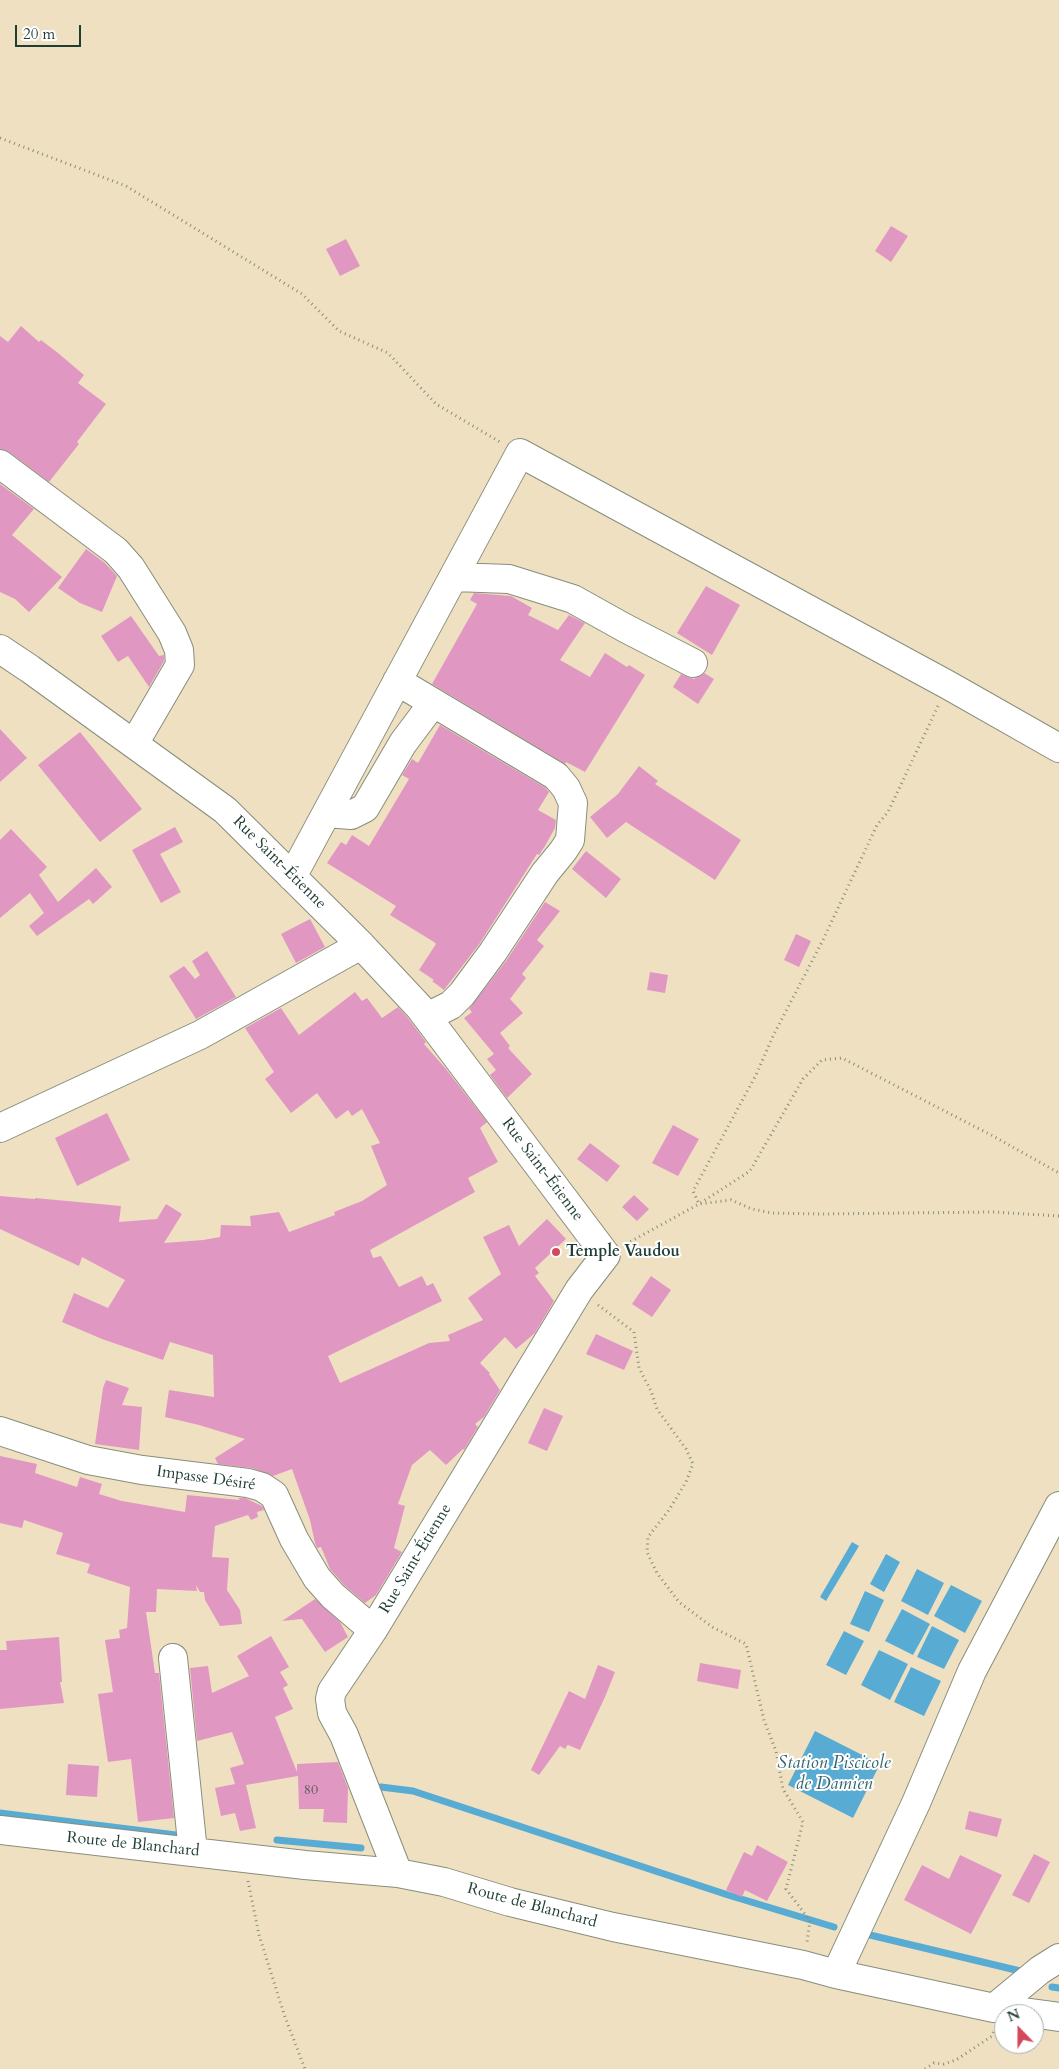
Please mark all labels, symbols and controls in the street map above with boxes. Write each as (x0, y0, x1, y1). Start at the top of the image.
scale bar (18, 15, 84, 47)
text: 20 m (23, 24, 55, 44)
street label: Rue Saint-Étienne (228, 812, 330, 914)
street label: Rue Saint-Étienne (497, 1115, 587, 1225)
place label: Temple Vaudou (566, 1242, 680, 1262)
marker: Temple Vaudou (550, 1246, 562, 1258)
street label: Impasse Désiré (155, 1463, 257, 1495)
street label: Rue Saint-Étienne (376, 1501, 456, 1617)
water label: Station Piscicole de Damien (777, 1753, 891, 1796)
house number: 80 (304, 1783, 318, 1799)
street label: Route de Blanchard (66, 1828, 200, 1862)
street label: Route de Blanchard (465, 1879, 599, 1933)
north arrow (994, 2004, 1044, 2054)
text: N (1004, 2004, 1023, 2027)

